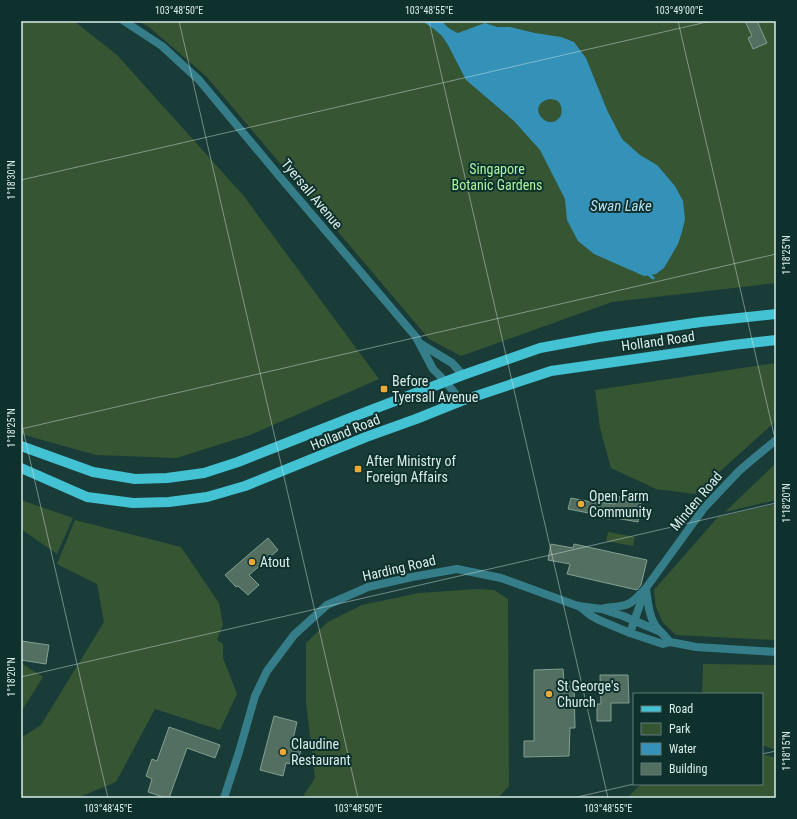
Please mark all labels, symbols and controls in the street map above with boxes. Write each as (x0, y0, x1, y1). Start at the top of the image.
text: 103°48'50"E (155, 5, 203, 16)
text: 103°48'55"E (405, 5, 453, 16)
text: 103°49'00"E (655, 5, 703, 16)
street label: Tyersall Avenue (278, 156, 346, 233)
text: 1°18'30"N (6, 160, 17, 200)
park label: Singapore Botanic Gardens (452, 161, 542, 193)
water label: Swan Lake (590, 197, 652, 215)
text: 1°18'25"N (781, 235, 792, 275)
street label: Holland Road (620, 328, 696, 354)
place label: Before Tyersall Avenue (392, 373, 479, 405)
marker: Before Tyersall Avenue (379, 384, 389, 394)
text: 1°18'25"N (6, 408, 17, 448)
street label: Holland Road (308, 411, 382, 453)
place label: After Ministry of Foreign Affairs (366, 453, 456, 485)
marker: After Ministry of Foreign Affairs (353, 464, 363, 474)
street label: Minden Road (667, 468, 725, 534)
text: 1°18'20"N (781, 483, 792, 523)
place label: Open Farm Community (589, 488, 652, 520)
marker: Open Farm Community (576, 499, 586, 509)
street label: Harding Road (361, 552, 437, 584)
place label: Atout (260, 554, 290, 570)
marker: Atout (247, 557, 257, 567)
text: 1°18'20"N (6, 657, 17, 697)
place label: St George's Church (557, 678, 619, 710)
marker: St George's Church (544, 689, 554, 699)
legend (633, 693, 763, 785)
text: Road (669, 702, 693, 716)
text: Park (669, 722, 691, 736)
text: 1°18'15"N (781, 731, 792, 771)
place label: Claudine Restaurant (291, 736, 351, 768)
text: Water (669, 742, 697, 756)
marker: Claudine Restaurant (278, 747, 288, 757)
text: Building (669, 762, 707, 776)
text: 103°48'45"E (84, 803, 132, 814)
text: 103°48'50"E (334, 803, 382, 814)
text: 103°48'55"E (584, 803, 632, 814)

